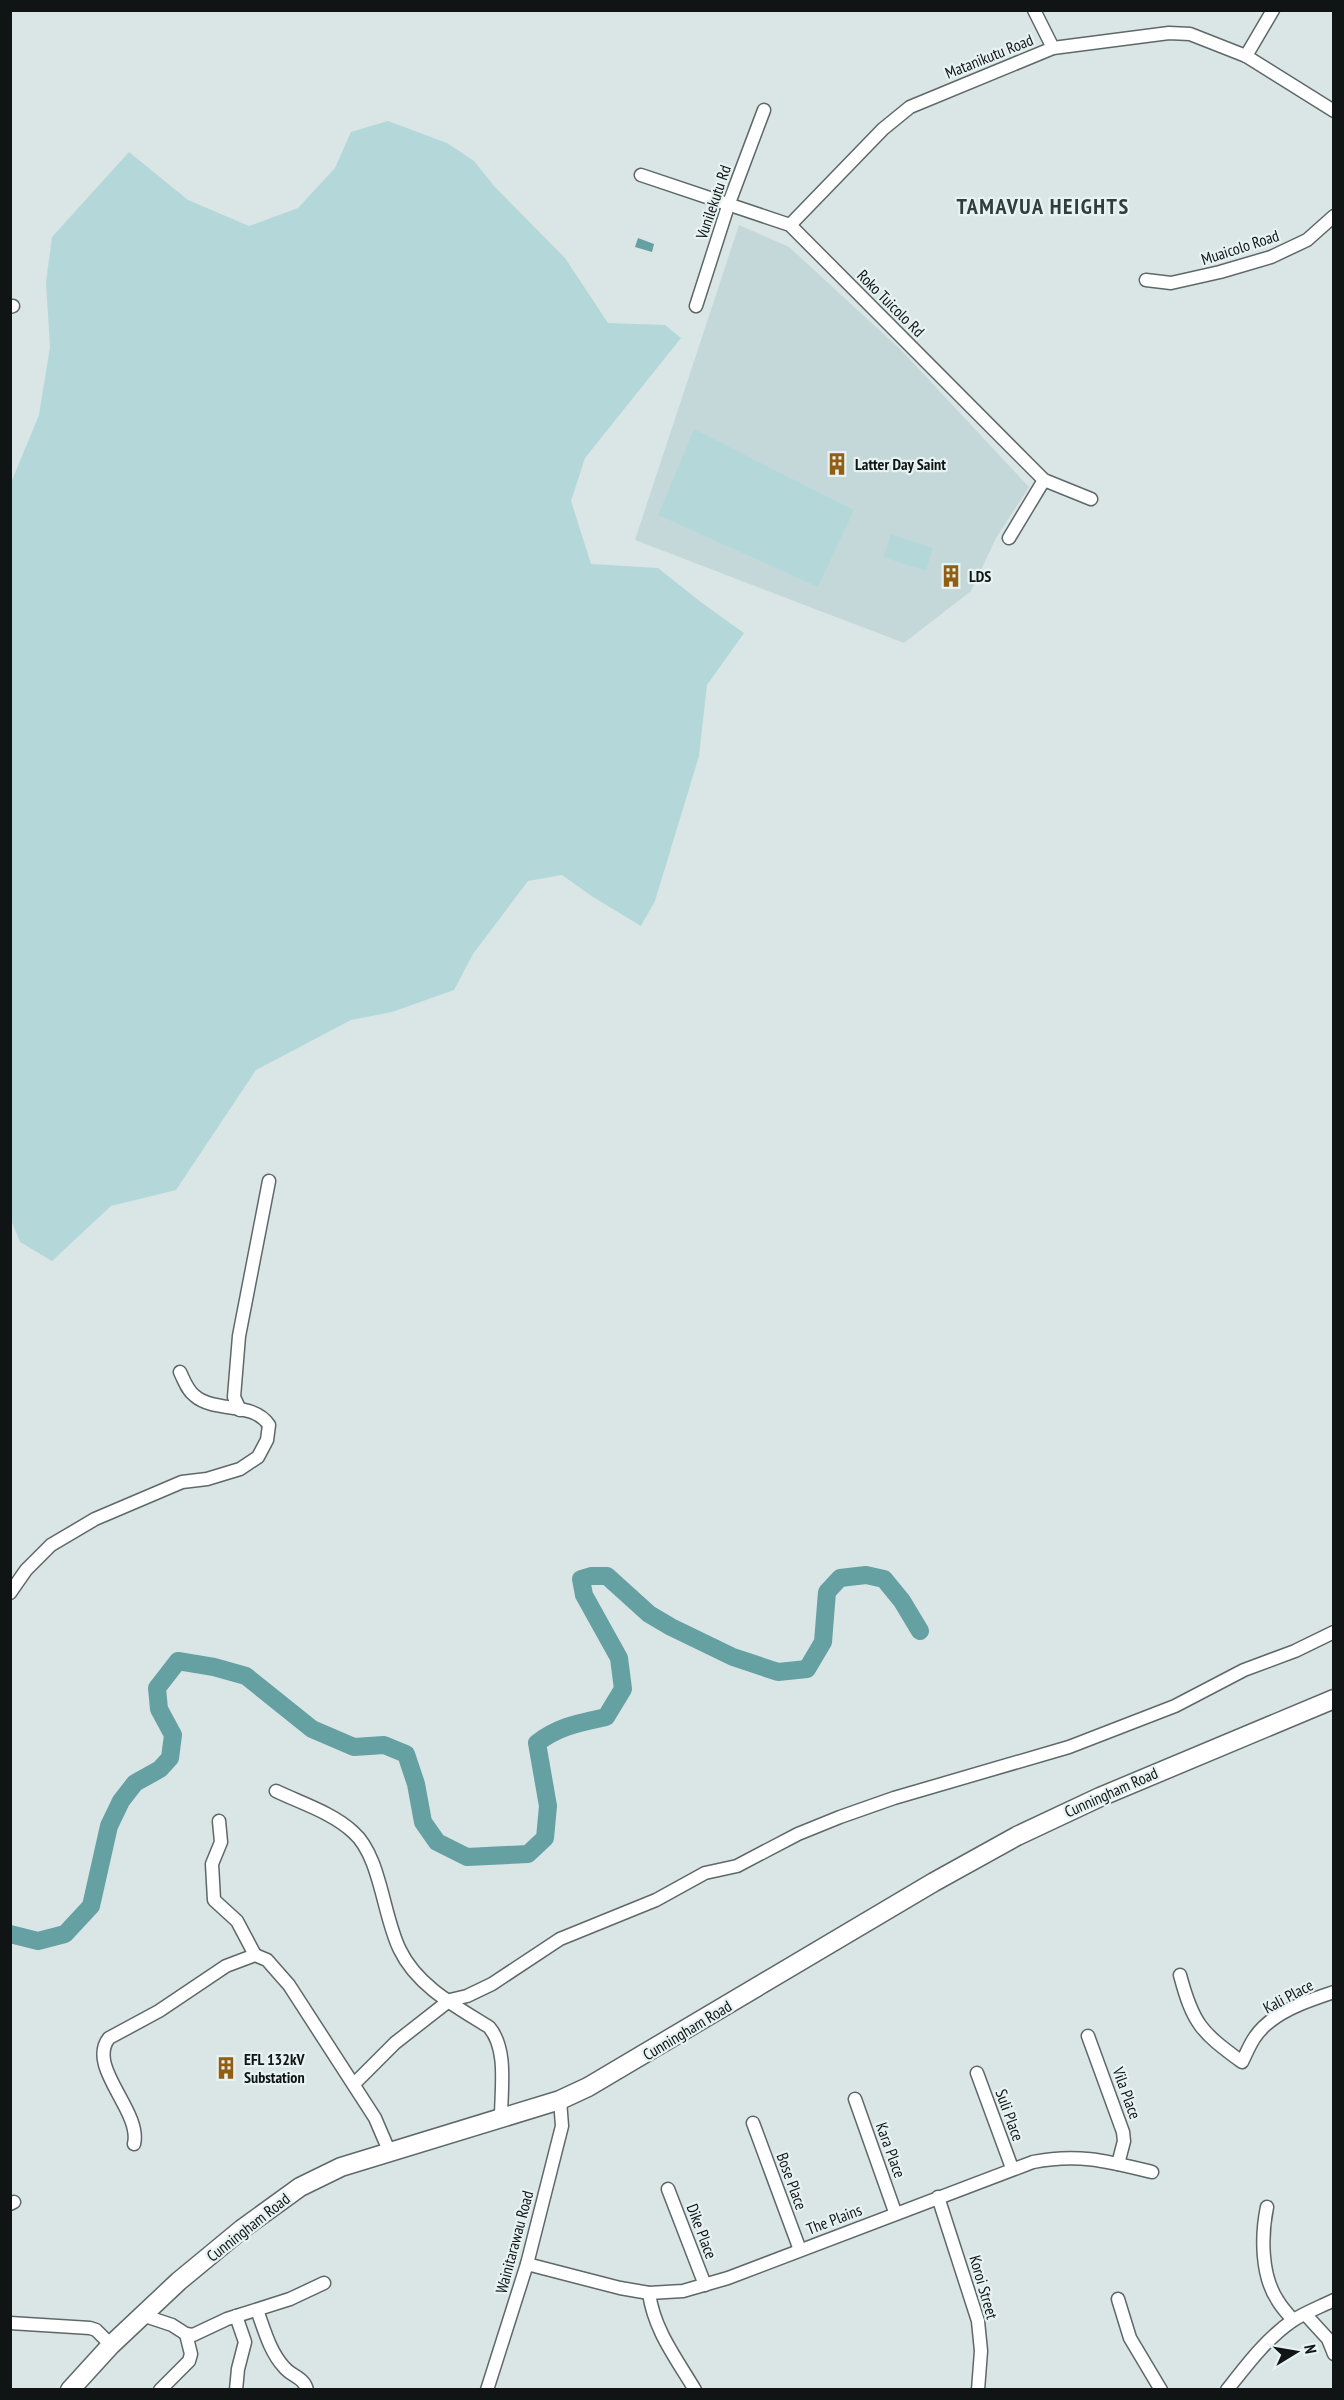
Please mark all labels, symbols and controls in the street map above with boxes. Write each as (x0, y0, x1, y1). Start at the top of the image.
street label: Matanikutu Road (942, 29, 1036, 83)
street label: Vunilekutu Rd (691, 162, 735, 243)
district label: TAMAVUA HEIGHTS (956, 192, 1130, 220)
street label: Muaicolo Road (1199, 225, 1282, 269)
street label: Roko Tuicolo Rd (853, 265, 929, 341)
building icon: Latter Day Saint (824, 451, 850, 477)
place label: Latter Day Saint (855, 454, 946, 474)
building icon: LDS (938, 563, 964, 589)
place label: LDS (969, 566, 991, 586)
street label: Cunningham Road (1061, 1762, 1161, 1821)
street label: Kali Place (1260, 1975, 1316, 2017)
street label: Cunningham Road (639, 1996, 735, 2064)
place label: EFL 132kV Substation (244, 2049, 305, 2087)
building icon: EFL 132kV Substation (213, 2055, 239, 2081)
street label: Vila Place (1108, 2063, 1146, 2122)
street label: Suli Place (991, 2086, 1029, 2144)
street label: Kara Place (872, 2120, 910, 2180)
street label: Bose Place (772, 2150, 812, 2212)
street label: Cunningham Road (202, 2188, 294, 2266)
street label: Wainitarawau Road (491, 2188, 537, 2296)
street label: The Plains (804, 2199, 864, 2239)
street label: Dike Place (682, 2201, 722, 2261)
street label: Koroi Street (965, 2253, 1003, 2322)
north arrow (1266, 2322, 1326, 2382)
text: N (1300, 2343, 1321, 2355)

